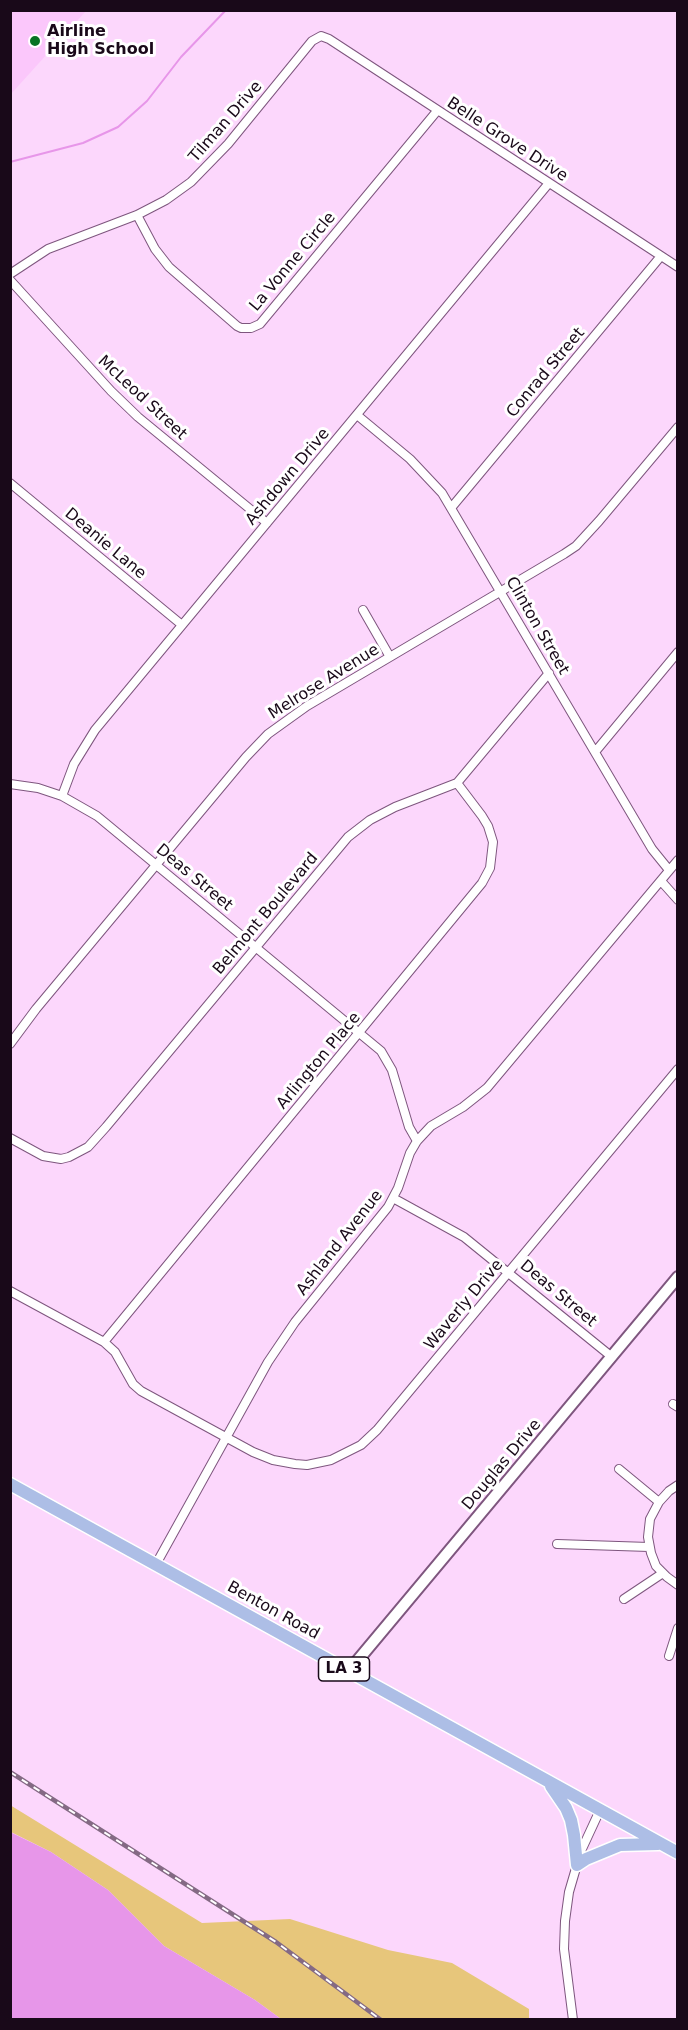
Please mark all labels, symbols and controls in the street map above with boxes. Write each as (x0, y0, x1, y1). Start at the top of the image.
place label: Airline High School (47, 22, 154, 60)
marker: Airline High School (28, 34, 42, 48)
street label: Tilman Drive (185, 77, 267, 167)
street label: Belle Grove Drive (443, 94, 571, 186)
street label: La Vonne Circle (246, 209, 340, 315)
street label: Conrad Street (503, 324, 589, 422)
street label: McLeod Street (93, 352, 191, 444)
street label: Ashdown Drive (242, 425, 334, 529)
street label: Deanie Lane (60, 504, 150, 584)
street label: Clinton Street (501, 574, 573, 678)
street label: Melrose Avenue (265, 640, 383, 724)
street label: Deas Street (152, 840, 236, 916)
street label: Belmont Boulevard (209, 849, 323, 979)
street label: Arlington Place (273, 1009, 365, 1113)
street label: Ashland Avenue (293, 1186, 387, 1300)
street label: Waverly Drive (421, 1256, 507, 1354)
street label: Deas Street (516, 1256, 600, 1332)
street label: Douglas Drive (458, 1416, 546, 1514)
street label: Benton Road (224, 1578, 322, 1644)
road number: LA 3 (318, 1657, 370, 1681)

